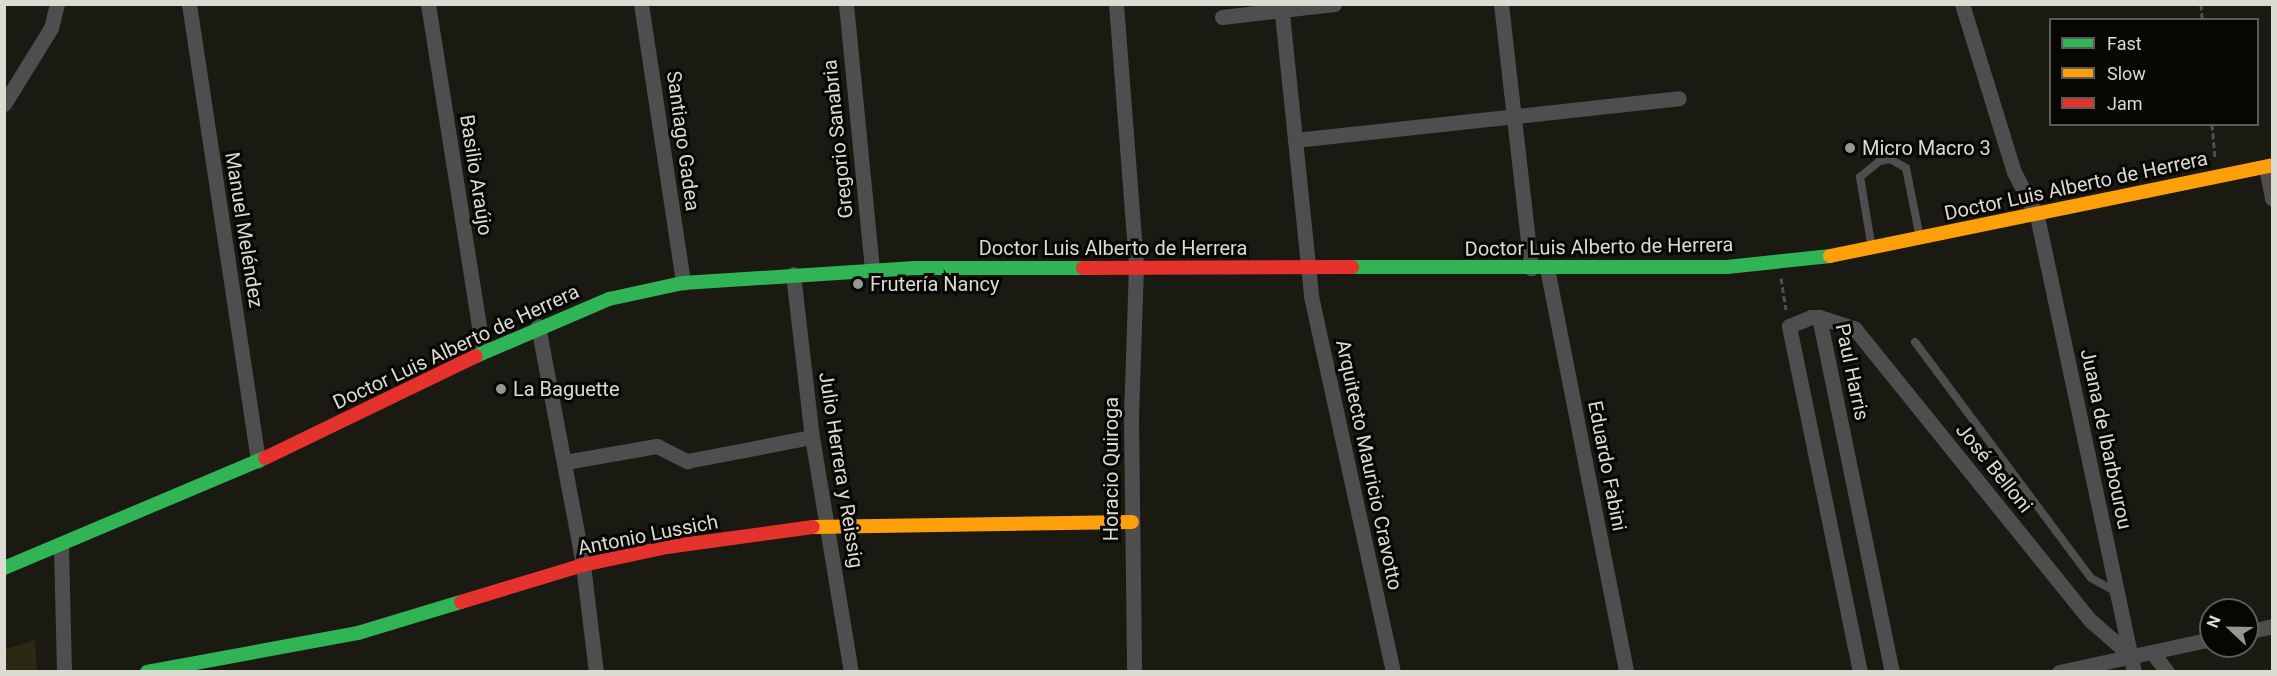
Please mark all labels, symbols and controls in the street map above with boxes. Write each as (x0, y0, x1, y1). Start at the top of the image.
legend (2049, 18, 2259, 126)
text: Fast (2107, 33, 2142, 54)
street label: Gregorio Sanabria (818, 58, 858, 220)
text: Slow (2107, 63, 2146, 84)
street label: Santiago Gadea (661, 70, 705, 212)
text: Jam (2107, 93, 2143, 114)
street label: Basilio Araújo (455, 113, 497, 237)
place label: Micro Macro 3 (1862, 136, 1991, 160)
marker: Micro Macro 3 (1843, 141, 1857, 155)
street label: Doctor Luis Alberto de Herrera (1942, 146, 2210, 226)
street label: Manuel Meléndez (220, 150, 268, 310)
street label: Doctor Luis Alberto de Herrera (1464, 233, 1734, 261)
street label: Doctor Luis Alberto de Herrera (979, 236, 1247, 260)
place label: Frutería Nancy (870, 272, 999, 296)
marker: Frutería Nancy (851, 277, 865, 291)
street label: Doctor Luis Alberto de Herrera (329, 279, 583, 415)
street label: Paul Harris (1830, 322, 1874, 422)
street label: Arquitecto Mauricio Cravotto (1331, 338, 1407, 592)
street label: Juana de Ibarbourou (2075, 347, 2137, 531)
street label: Julio Herrera y Reissig (814, 370, 868, 570)
place label: La Baguette (513, 377, 620, 401)
marker: La Baguette (494, 382, 508, 396)
street label: Horacio Quiroga (1099, 397, 1123, 541)
street label: Eduardo Fabini (1583, 399, 1631, 533)
street label: José Belloni (1951, 418, 2037, 518)
street label: Antonio Lussich (576, 510, 720, 560)
north arrow (2199, 598, 2259, 658)
text: N (2203, 613, 2225, 631)

